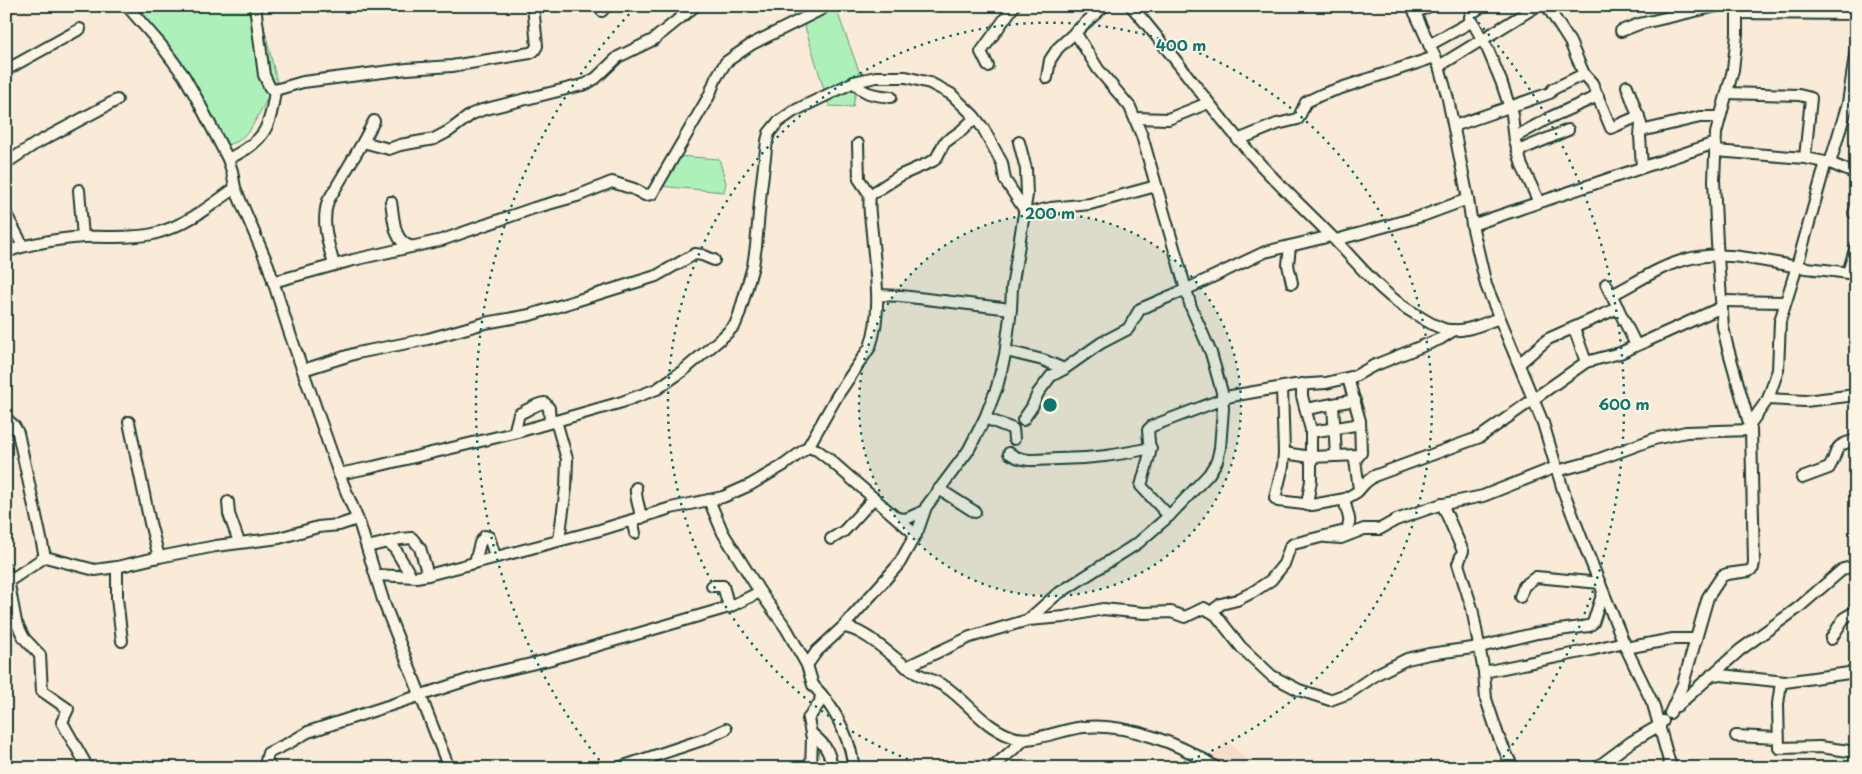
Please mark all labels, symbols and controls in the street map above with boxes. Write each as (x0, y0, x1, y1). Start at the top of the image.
text: 400 m (1156, 33, 1206, 56)
text: 200 m (1025, 201, 1075, 224)
text: 600 m (1598, 392, 1650, 415)
centre of rings (1041, 396, 1059, 414)

